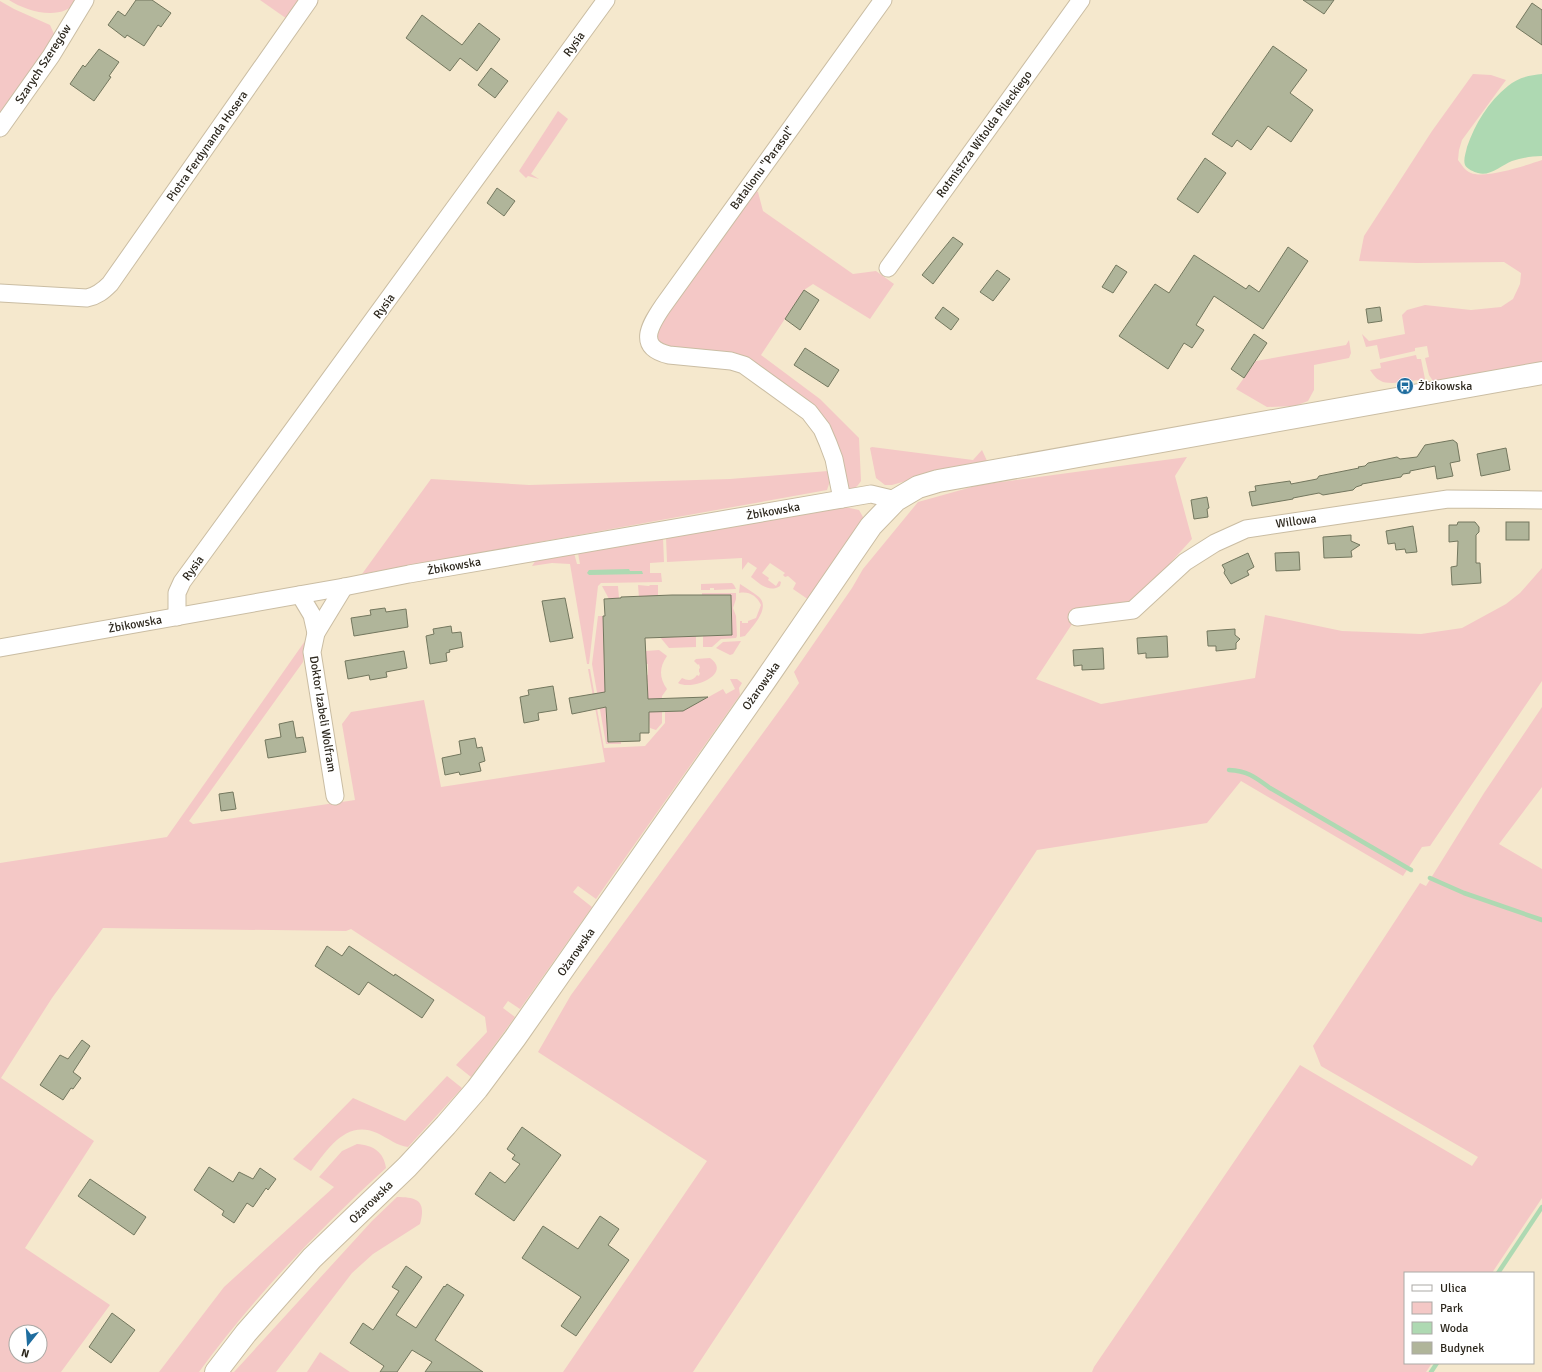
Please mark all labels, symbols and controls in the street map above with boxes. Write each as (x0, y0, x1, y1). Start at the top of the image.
street label: Szarych Szeregów (12, 21, 75, 107)
street label: Rysia (560, 29, 589, 60)
street label: Rotmistrza Witolda Pileckiego (933, 68, 1036, 201)
street label: Piotra Ferdynanda Hosera (163, 88, 251, 205)
street label: Batalionu "Parasol" (727, 123, 798, 213)
street label: Rysia (370, 291, 399, 322)
bus stop icon: Żbikowska (1395, 376, 1415, 396)
place label: Żbikowska (1418, 379, 1472, 394)
street label: Żbikowska (745, 499, 801, 524)
street label: Willowa (1275, 511, 1317, 532)
street label: Rysia (179, 553, 208, 584)
street label: Żbikowska (426, 554, 482, 579)
street label: Żbikowska (107, 612, 163, 637)
street label: Doktor Izabeli Wolfram (306, 655, 339, 773)
street label: Ożarowska (739, 659, 783, 713)
street label: Ożarowska (554, 925, 598, 979)
street label: Ożarowska (346, 1178, 397, 1227)
legend (1404, 1272, 1534, 1364)
text: Ulica (1440, 1281, 1467, 1296)
text: Park (1440, 1301, 1463, 1316)
text: Woda (1440, 1321, 1468, 1336)
north arrow (8, 1324, 48, 1364)
text: Budynek (1440, 1341, 1484, 1356)
text: N (20, 1346, 31, 1360)

